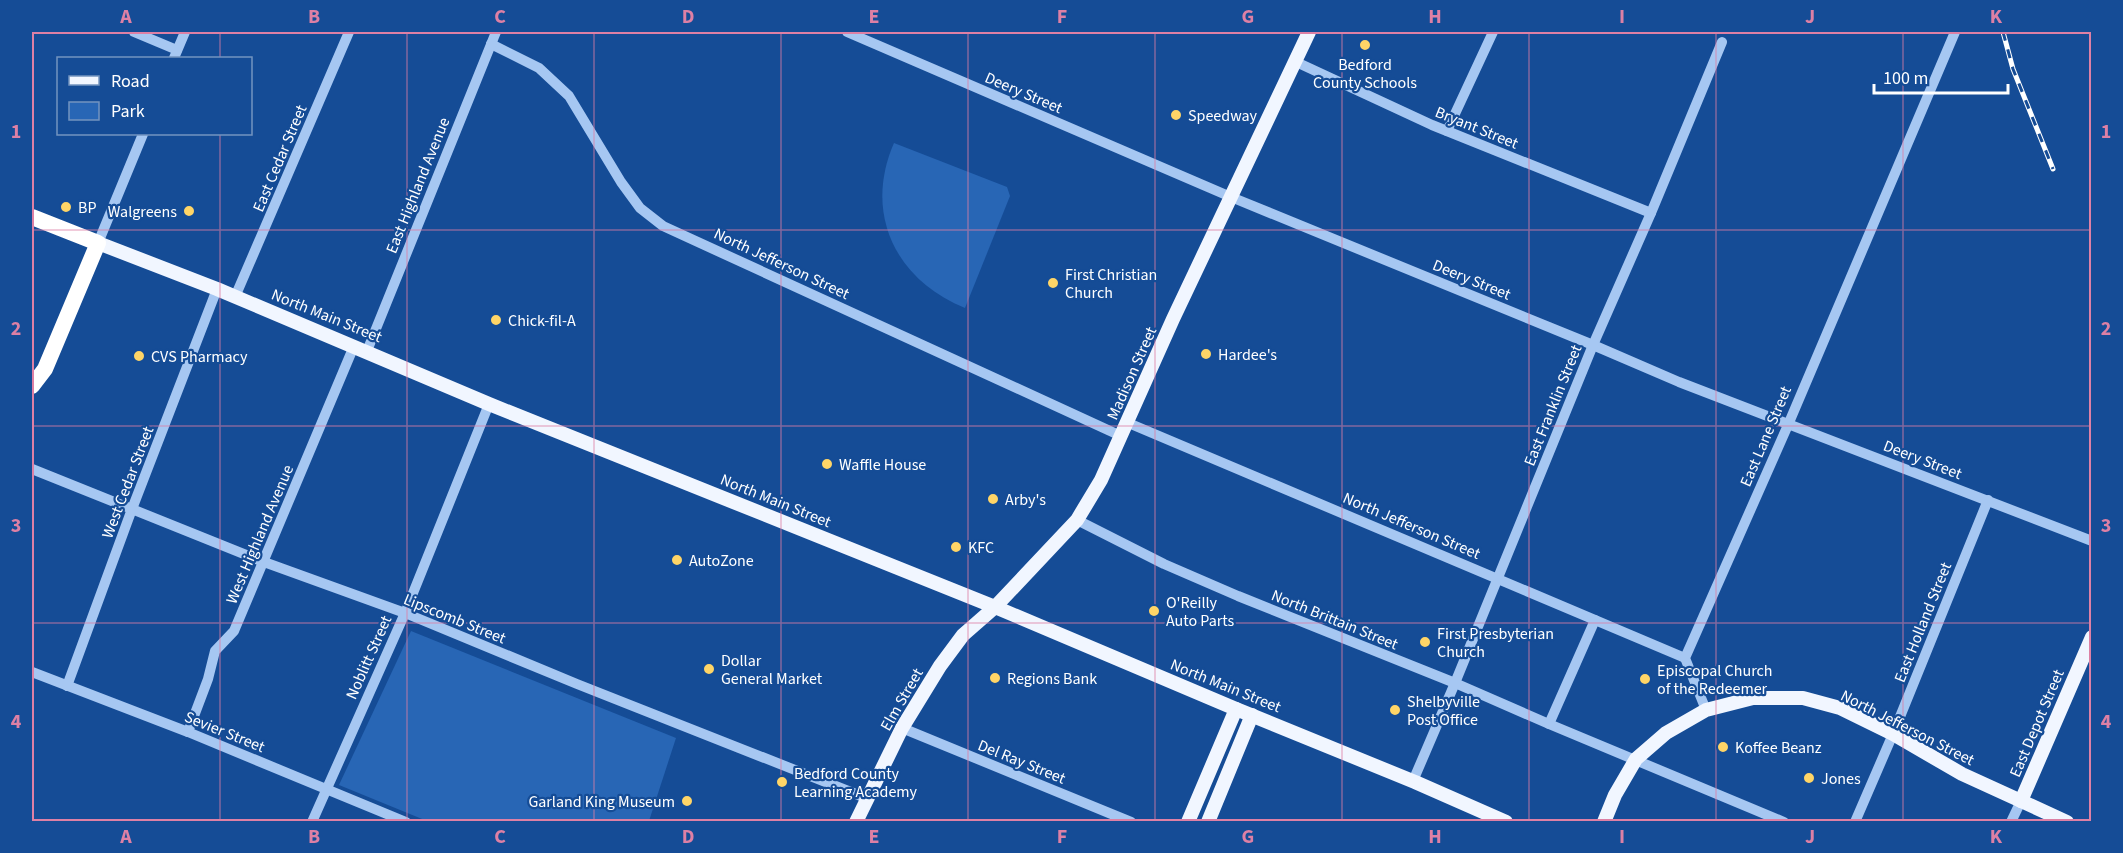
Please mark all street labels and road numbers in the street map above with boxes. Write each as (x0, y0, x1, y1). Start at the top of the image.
street label: Deery Street (981, 67, 1066, 119)
street label: East Cedar Street (247, 101, 313, 215)
street label: Bryant Street (1432, 101, 1522, 155)
street label: East Highland Avenue (381, 114, 455, 257)
street label: North Jefferson Street (710, 223, 854, 305)
street label: Deery Street (1429, 254, 1515, 306)
street label: North Main Street (268, 284, 386, 348)
street label: Madison Street (1102, 323, 1163, 424)
street label: East Franklin Street (1519, 341, 1588, 469)
street label: East Lane Street (1735, 382, 1797, 490)
street label: West Cedar Street (96, 423, 160, 542)
street label: Deery Street (1880, 435, 1966, 485)
street label: West Highland Avenue (221, 461, 299, 607)
street label: North Main Street (717, 469, 835, 533)
street label: North Jefferson Street (1339, 487, 1484, 565)
street label: East Holland Street (1889, 558, 1957, 686)
street label: North Brittain Street (1268, 584, 1402, 656)
street label: Lipscomb Street (400, 588, 509, 650)
street label: Noblitt Street (341, 611, 397, 703)
street label: North Main Street (1167, 654, 1285, 718)
street label: Elm Street (875, 664, 929, 735)
street label: East Depot Street (2004, 666, 2070, 781)
street label: North Jefferson Street (1837, 685, 1979, 771)
street label: Sevier Street (181, 706, 269, 758)
street label: Del Ray Street (974, 734, 1069, 790)

